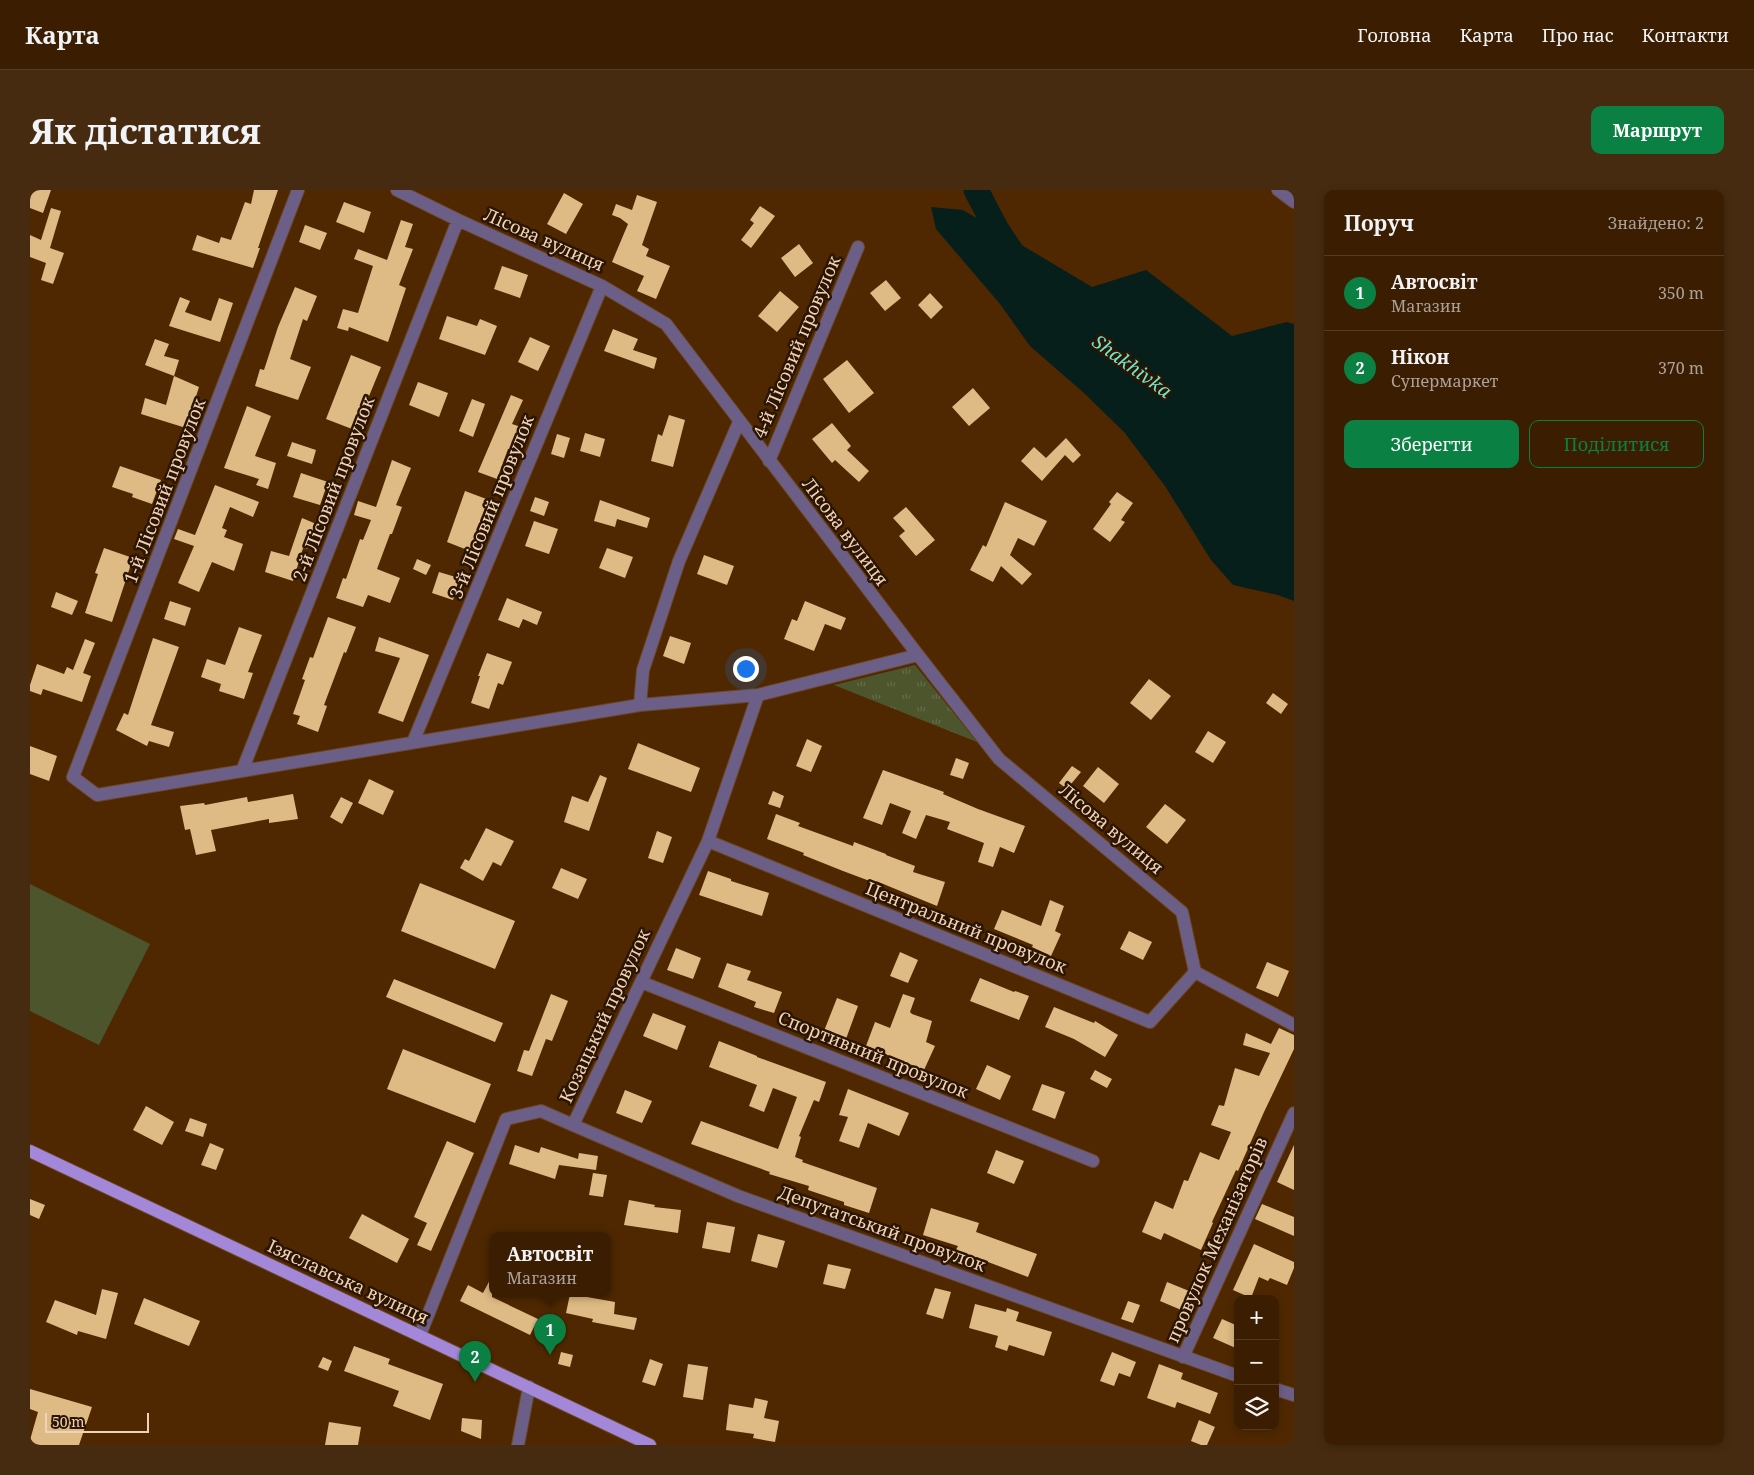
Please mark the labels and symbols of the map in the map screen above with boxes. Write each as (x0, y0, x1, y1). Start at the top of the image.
street label: Лісова вулиця (481, 202, 608, 276)
street label: 4-й Лісовий провулок (747, 251, 846, 442)
water label: Shakhivka (1087, 328, 1177, 404)
street label: 2-й Лісовий провулок (287, 392, 380, 584)
street label: 1-й Лісовий провулок (118, 394, 211, 586)
street label: 3-й Лісовий провулок (443, 411, 539, 602)
street label: Лісова вулиця (797, 473, 894, 590)
your location (733, 656, 759, 682)
street label: Лісова вулиця (1054, 778, 1169, 879)
street label: Центральний провулок (862, 876, 1071, 979)
street label: Козацький провулок (553, 925, 655, 1106)
street label: Спортивний провулок (775, 1005, 973, 1103)
street label: провулок Механізаторів (1160, 1133, 1272, 1346)
street label: Депутатський провулок (775, 1179, 990, 1277)
street label: Ізяславська вулиця (264, 1233, 433, 1329)
pin: 1 (534, 1314, 566, 1355)
pin: 2 (459, 1341, 491, 1382)
scale bar (45, 1410, 149, 1433)

